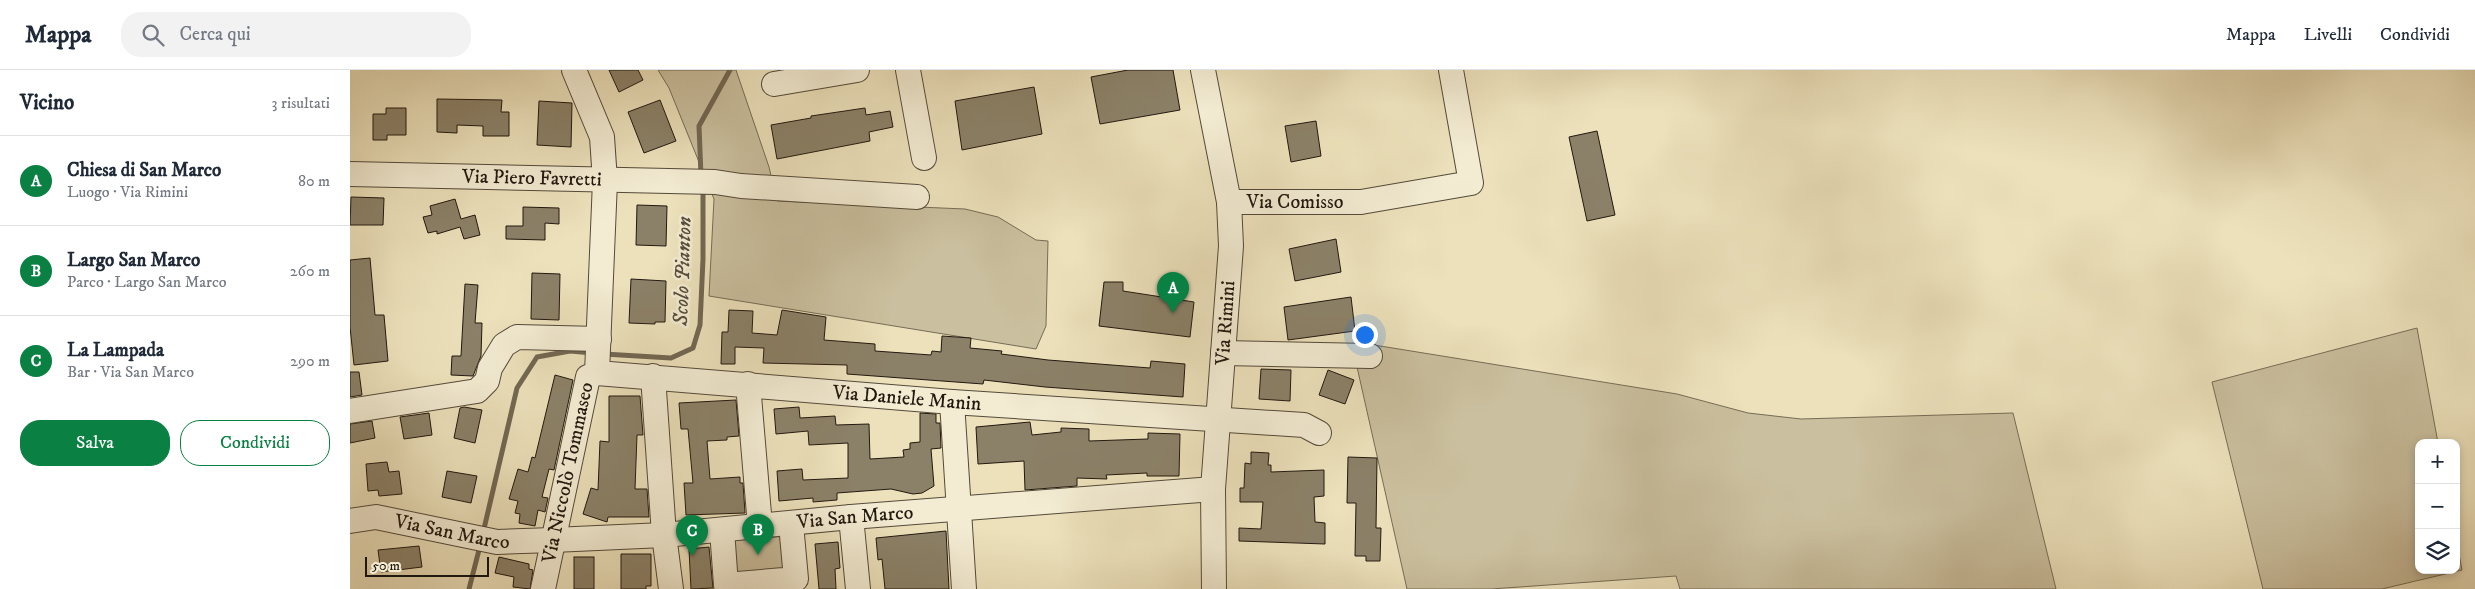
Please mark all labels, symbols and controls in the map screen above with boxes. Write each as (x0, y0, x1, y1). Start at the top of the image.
search box (121, 12, 471, 57)
text: Mappa (25, 20, 91, 50)
icon: search (139, 21, 167, 49)
text: Cerca qui (179, 23, 251, 46)
text: Mappa (2226, 24, 2276, 46)
text: Livelli (2304, 24, 2352, 46)
text: Condividi (2380, 24, 2450, 46)
text: Vicino (20, 90, 74, 116)
text: 3 risultati (272, 93, 330, 113)
text: Chiesa di San Marco (67, 159, 221, 182)
street label: Via Piero Favretti (461, 164, 602, 192)
text: A (31, 171, 41, 191)
text: 80 m (298, 171, 330, 191)
text: Luogo · Via Rimini (67, 182, 188, 202)
street label: Via Comisso (1246, 190, 1343, 215)
water label: Scolo Pianton (668, 216, 698, 327)
text: Largo San Marco (67, 249, 200, 272)
text: B (31, 261, 41, 281)
text: 260 m (290, 261, 330, 281)
text: Parco · Largo San Marco (67, 272, 227, 292)
pin: A (1157, 272, 1189, 313)
street label: Via Rimini (1211, 280, 1241, 367)
your location (1352, 322, 1378, 348)
text: La Lampada (67, 339, 164, 362)
text: C (31, 351, 41, 371)
text: 290 m (290, 351, 330, 371)
text: Bar · Via San Marco (67, 362, 194, 382)
street label: Via Niccolò Tommaseo (536, 380, 599, 566)
street label: Via Daniele Manin (831, 380, 983, 416)
button: Salva (20, 420, 170, 466)
button: Condividi (180, 420, 330, 466)
map controls (2415, 439, 2460, 574)
button: + (2415, 439, 2460, 484)
button: − (2415, 484, 2460, 529)
street label: Via San Marco (795, 500, 914, 535)
street label: Via San Marco (391, 508, 510, 555)
pin: B (742, 514, 774, 555)
pin: C (676, 515, 708, 556)
button: layers (2415, 529, 2460, 574)
scale bar (365, 554, 489, 577)
text: 50 m (372, 557, 400, 575)

